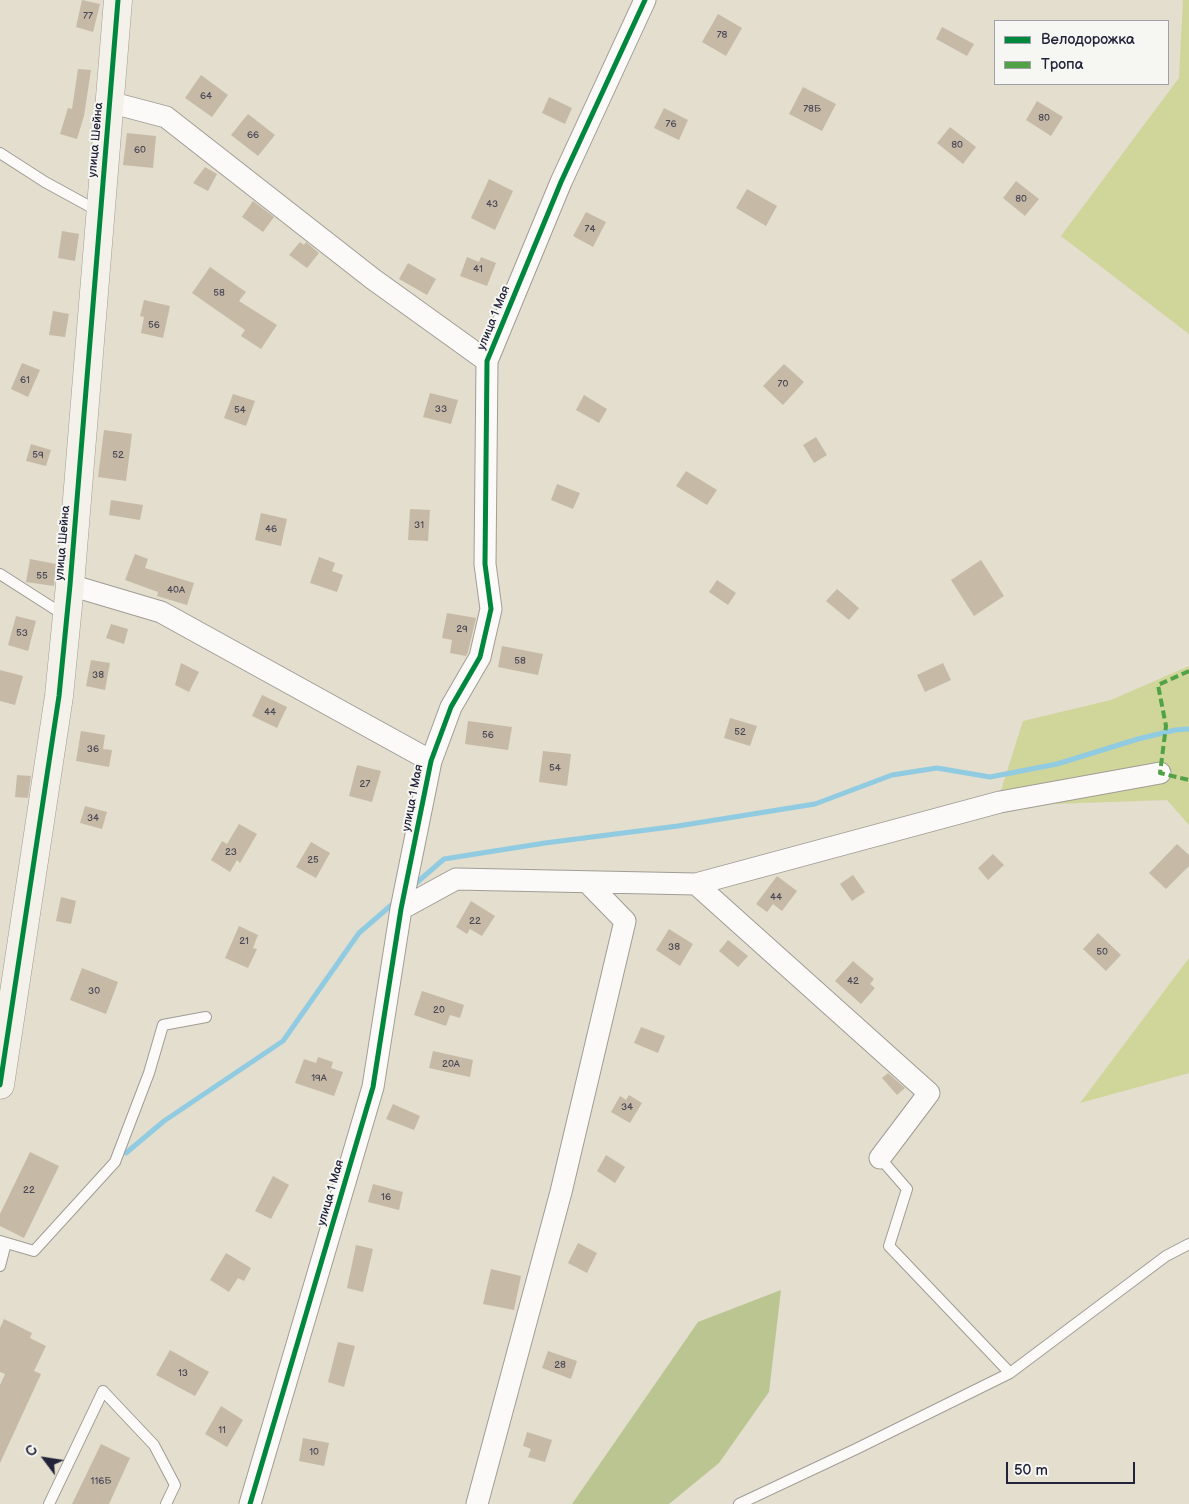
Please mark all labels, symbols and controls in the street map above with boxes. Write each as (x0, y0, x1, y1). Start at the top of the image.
house number: 77 (83, 10, 93, 22)
legend (994, 20, 1169, 85)
house number: 78 (717, 29, 727, 41)
text: Велодорожка (1041, 30, 1135, 49)
text: Тропа (1041, 55, 1084, 74)
house number: 64 (200, 90, 212, 102)
street label: улица Шейна (86, 102, 106, 178)
house number: 78Б (803, 103, 821, 115)
house number: 80 (1038, 112, 1050, 124)
house number: 76 (665, 118, 677, 130)
house number: 66 (247, 129, 259, 141)
house number: 80 (951, 139, 963, 151)
house number: 60 (134, 144, 146, 156)
house number: 80 (1015, 193, 1027, 205)
house number: 43 (486, 198, 498, 210)
house number: 74 (584, 223, 596, 235)
house number: 41 (473, 263, 483, 275)
street label: улица 1 Мая (475, 284, 513, 352)
house number: 58 (213, 287, 225, 299)
house number: 56 (148, 319, 160, 331)
house number: 61 (20, 374, 30, 386)
house number: 70 (778, 378, 788, 390)
house number: 33 (435, 403, 447, 415)
house number: 54 (234, 404, 246, 416)
house number: 59 (32, 449, 44, 461)
house number: 52 (112, 449, 124, 461)
street label: улица Шейна (53, 505, 73, 581)
house number: 31 (414, 519, 424, 531)
house number: 46 (265, 523, 277, 535)
house number: 55 (36, 570, 48, 582)
house number: 40А (167, 584, 185, 596)
house number: 29 (456, 623, 468, 635)
house number: 53 (16, 627, 28, 639)
house number: 58 (514, 655, 526, 667)
house number: 38 (92, 669, 104, 681)
house number: 44 (264, 706, 276, 718)
house number: 52 (734, 726, 746, 738)
house number: 56 (482, 729, 494, 741)
house number: 36 (87, 743, 99, 755)
house number: 54 (549, 762, 561, 774)
street label: улица 1 Мая (399, 763, 427, 833)
house number: 27 (360, 778, 370, 790)
house number: 34 (87, 812, 99, 824)
house number: 23 (225, 846, 237, 858)
house number: 25 (307, 854, 319, 866)
house number: 44 (770, 891, 782, 903)
house number: 22 (469, 915, 481, 927)
house number: 21 (239, 935, 249, 947)
house number: 38 (668, 941, 680, 953)
house number: 50 (1096, 946, 1108, 958)
house number: 42 (847, 975, 859, 987)
house number: 30 (88, 985, 100, 997)
house number: 20 (433, 1004, 445, 1016)
house number: 20А (442, 1058, 460, 1070)
house number: 19А (311, 1072, 327, 1084)
house number: 34 (621, 1101, 633, 1113)
street label: улица 1 Мая (315, 1158, 347, 1228)
house number: 22 (23, 1184, 35, 1196)
house number: 16 (381, 1191, 391, 1203)
house number: 28 (554, 1359, 566, 1371)
house number: 13 (178, 1367, 188, 1379)
house number: 11 (218, 1424, 226, 1436)
north arrow (20, 1434, 70, 1484)
text: С (22, 1442, 42, 1460)
house number: 10 (309, 1446, 319, 1458)
scale bar (1009, 1452, 1138, 1484)
text: 50 m (1014, 1461, 1048, 1480)
house number: 116Б (91, 1475, 111, 1487)

